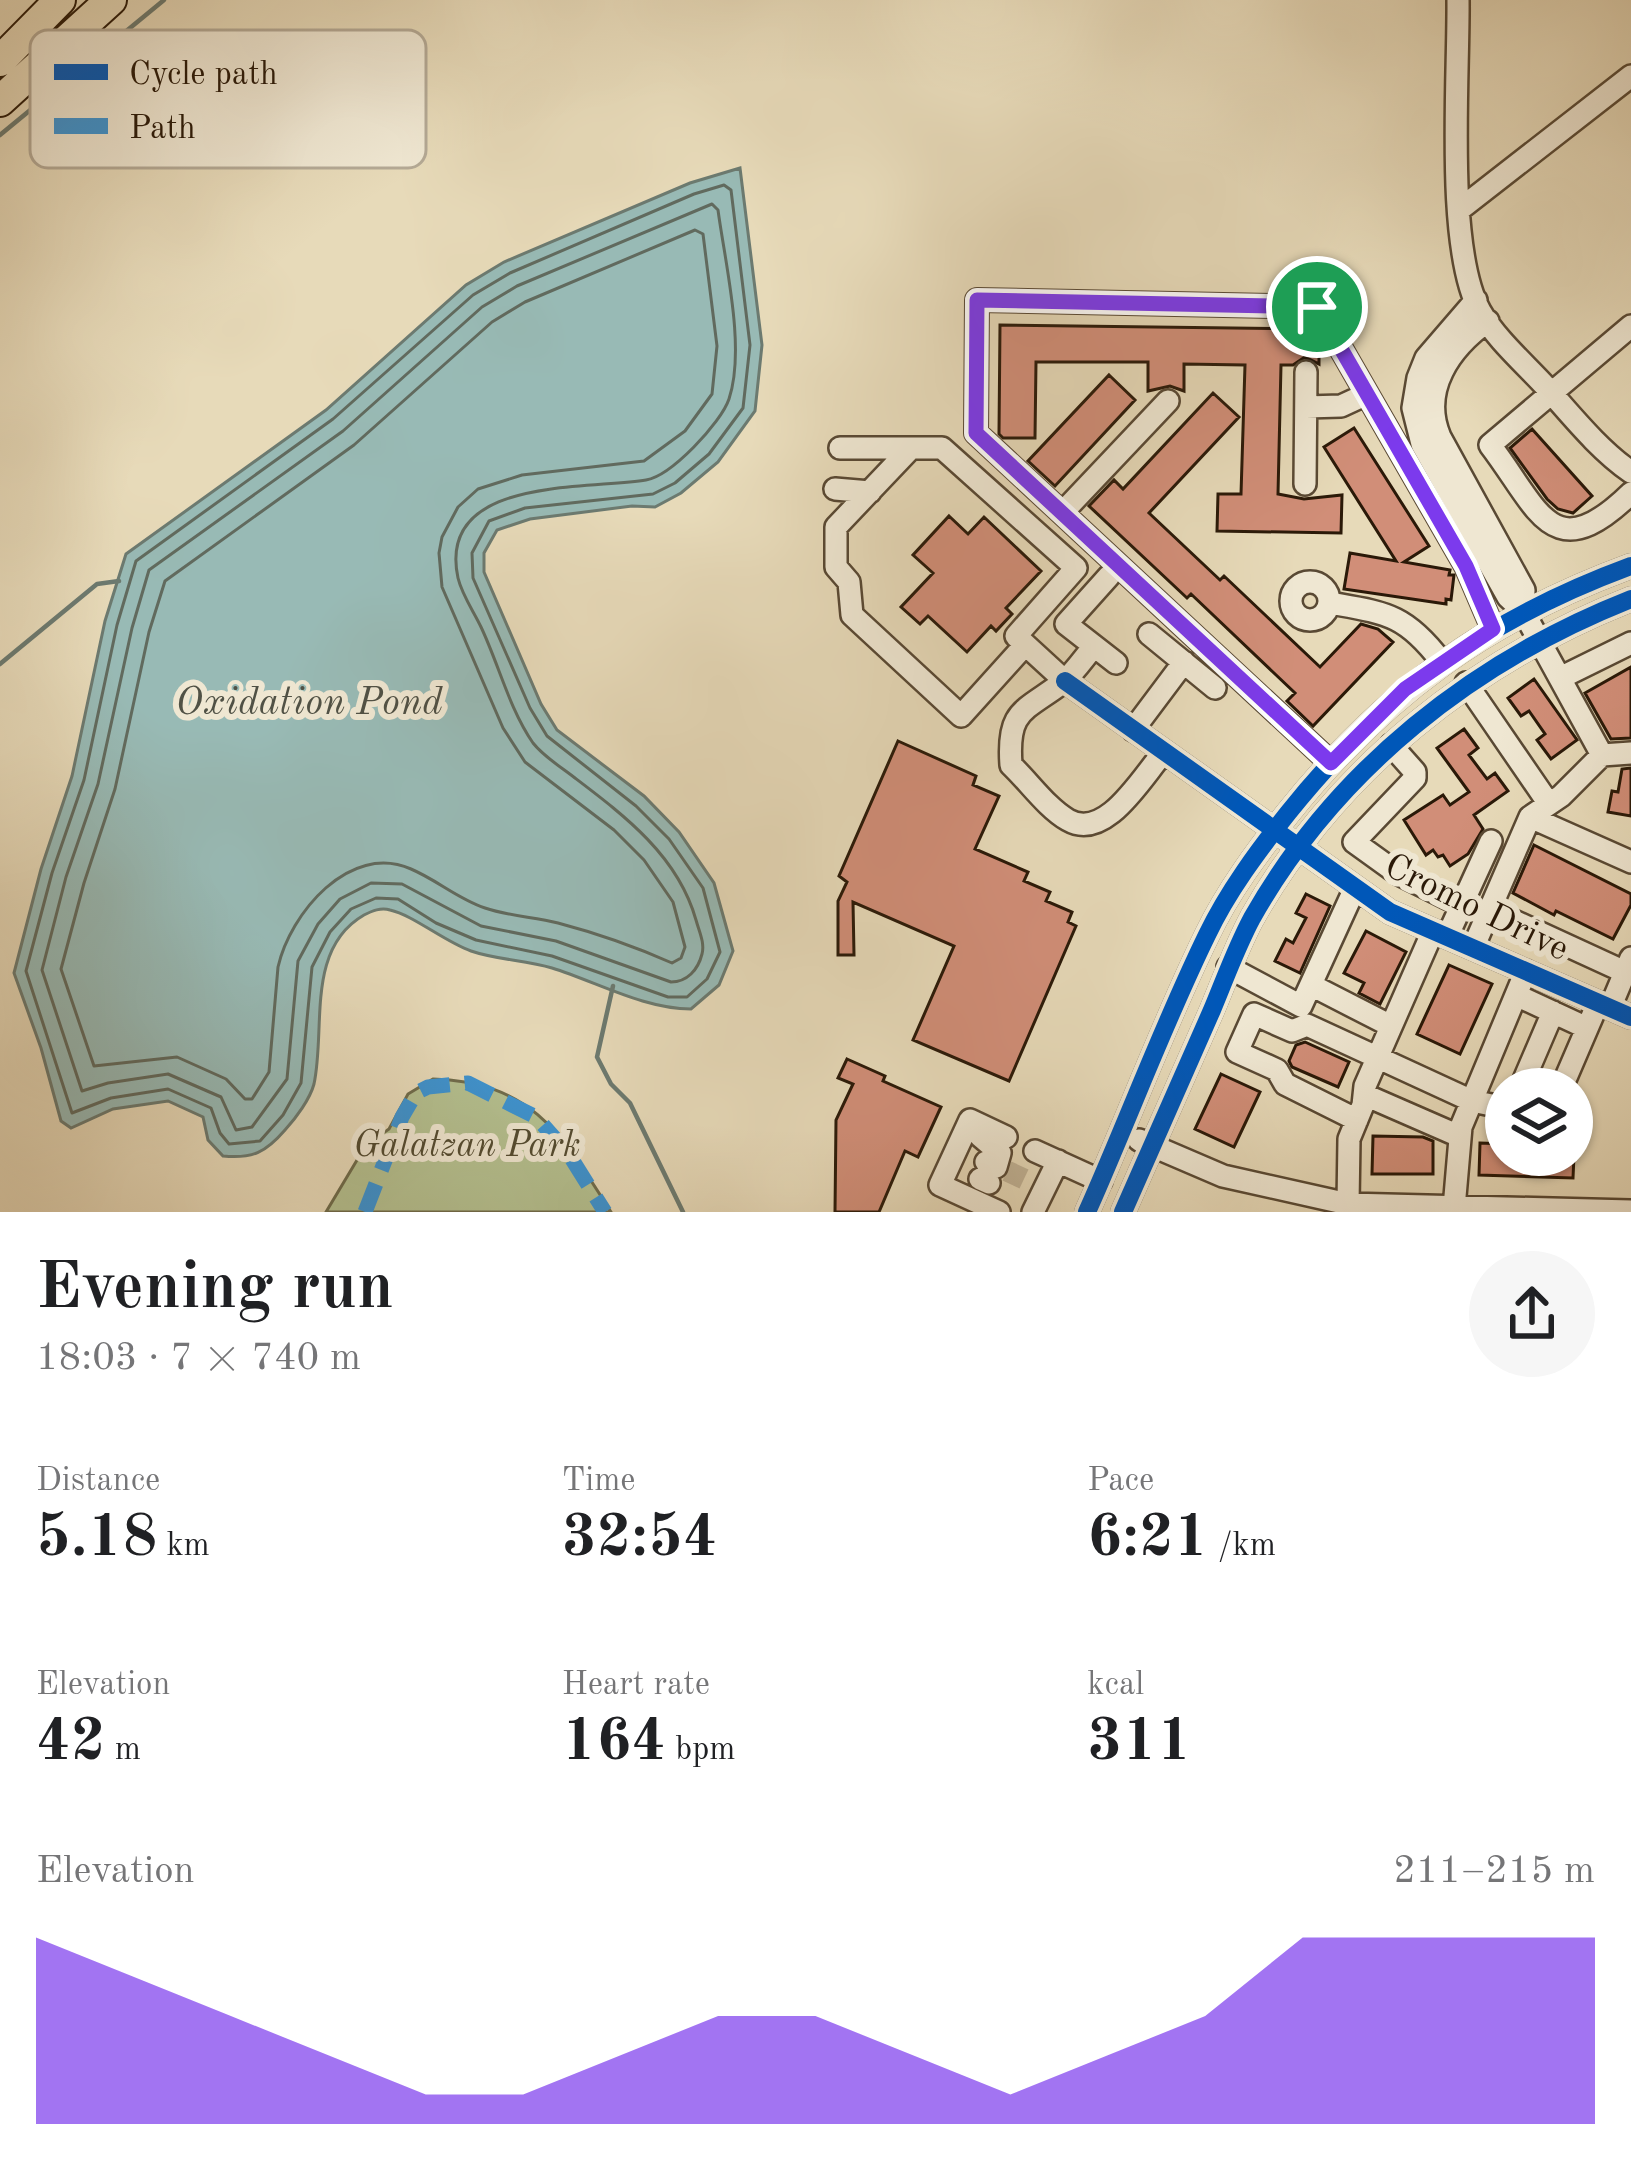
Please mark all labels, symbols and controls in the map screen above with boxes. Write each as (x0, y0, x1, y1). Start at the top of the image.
legend (30, 30, 426, 168)
text: Cycle path (129, 59, 278, 92)
text: Path (129, 113, 196, 146)
pin (1266, 256, 1368, 358)
icon: arrive (1284, 274, 1350, 340)
water label: Oxidation Pond (175, 684, 443, 723)
street label: Cromo Drive (1378, 849, 1574, 969)
map controls (1485, 1068, 1593, 1176)
button: layers (1485, 1068, 1593, 1176)
park label: Galatzan Park (353, 1128, 581, 1165)
button: share (1469, 1251, 1595, 1377)
text: Evening run (36, 1257, 394, 1323)
text: 18:03 · 7 × 740 m (36, 1339, 361, 1378)
text: Distance (36, 1465, 160, 1498)
text: Time (562, 1465, 636, 1498)
text: Pace (1087, 1465, 1154, 1498)
text: 5.18 (36, 1509, 157, 1569)
text: 32:54 (562, 1509, 718, 1569)
text: 6:21 (1087, 1509, 1209, 1569)
text: km (157, 1530, 210, 1563)
text: /km (1209, 1530, 1276, 1563)
text: Elevation (36, 1669, 170, 1702)
text: Heart rate (562, 1669, 710, 1702)
text: kcal (1087, 1669, 1144, 1702)
text: 42 (36, 1713, 106, 1773)
text: 164 (562, 1713, 666, 1773)
text: 311 (1087, 1713, 1192, 1773)
text: m (106, 1734, 141, 1767)
text: bpm (666, 1734, 736, 1767)
text: Elevation (36, 1852, 195, 1891)
text: 211–215 m (1393, 1852, 1595, 1891)

